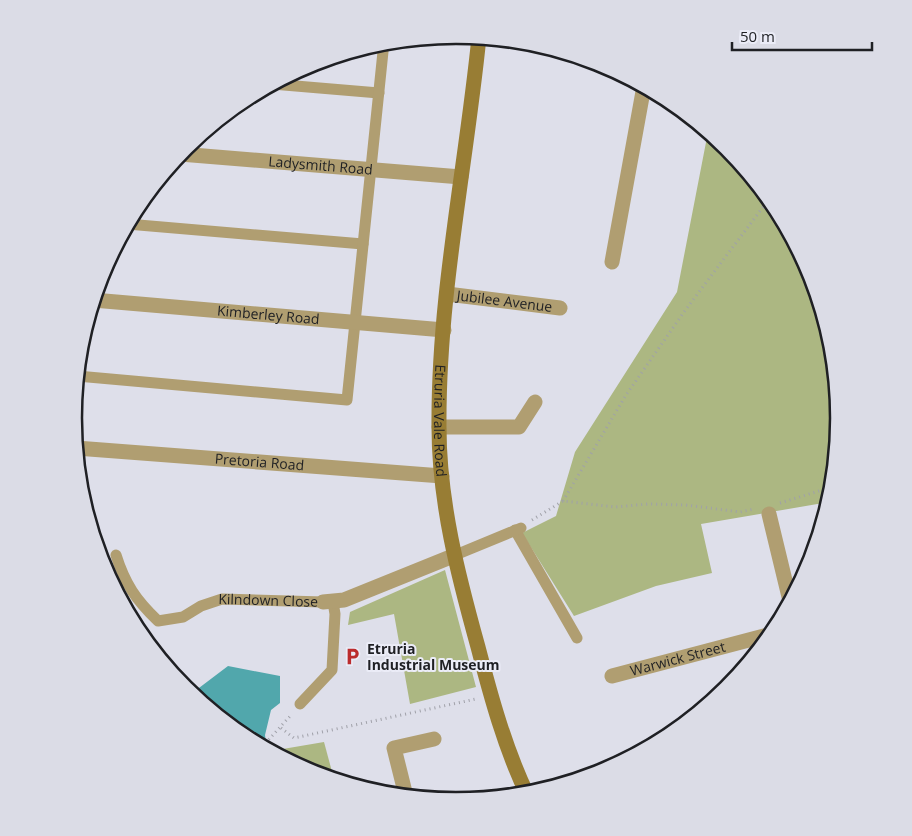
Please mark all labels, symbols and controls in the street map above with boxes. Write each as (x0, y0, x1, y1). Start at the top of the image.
scale bar (732, 20, 872, 52)
text: 50 m (740, 26, 775, 46)
street label: Ladysmith Road (268, 151, 373, 179)
street label: Jubilee Avenue (454, 285, 554, 316)
street label: Kimberley Road (216, 301, 320, 328)
street label: Etruria Vale Road (430, 364, 452, 478)
street label: Pretoria Road (214, 449, 305, 474)
street label: Kilndown Close (218, 589, 318, 611)
street label: Warwick Street (628, 637, 727, 680)
place label: Etruria Industrial Museum (367, 639, 500, 674)
parking icon: Etruria Industrial Museum (343, 647, 363, 667)

